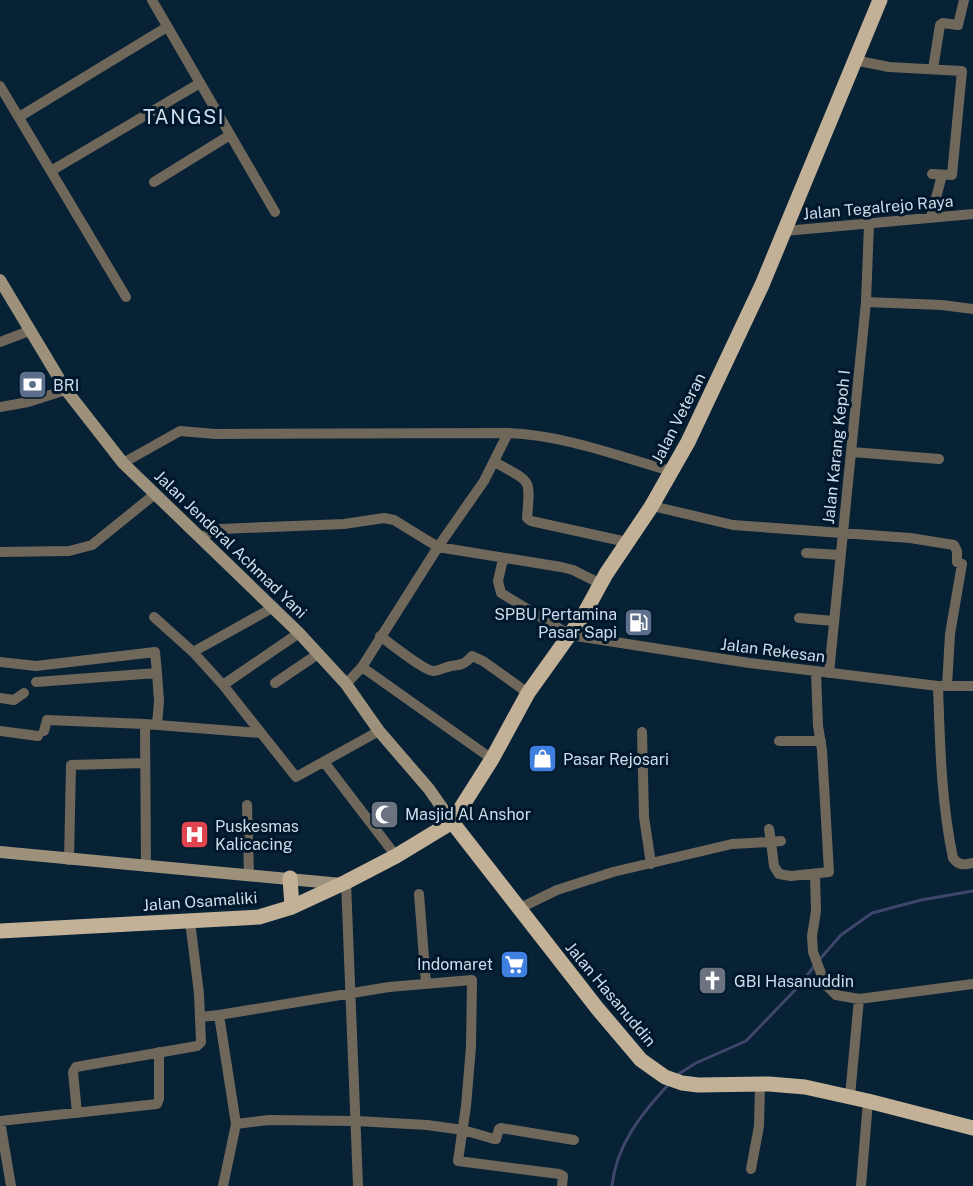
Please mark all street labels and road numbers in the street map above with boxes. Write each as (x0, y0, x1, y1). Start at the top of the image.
street label: Jalan Tegalrejo Raya (802, 191, 954, 224)
street label: Jalan Karang Kepoh I (819, 369, 854, 525)
street label: Jalan Veteran (647, 370, 709, 467)
street label: Jalan Jenderal Achmad Yani (151, 467, 311, 622)
street label: Jalan Rekesan (720, 635, 826, 666)
street label: Jalan Osamaliki (142, 888, 258, 915)
street label: Jalan Hasanuddin (561, 938, 660, 1051)

